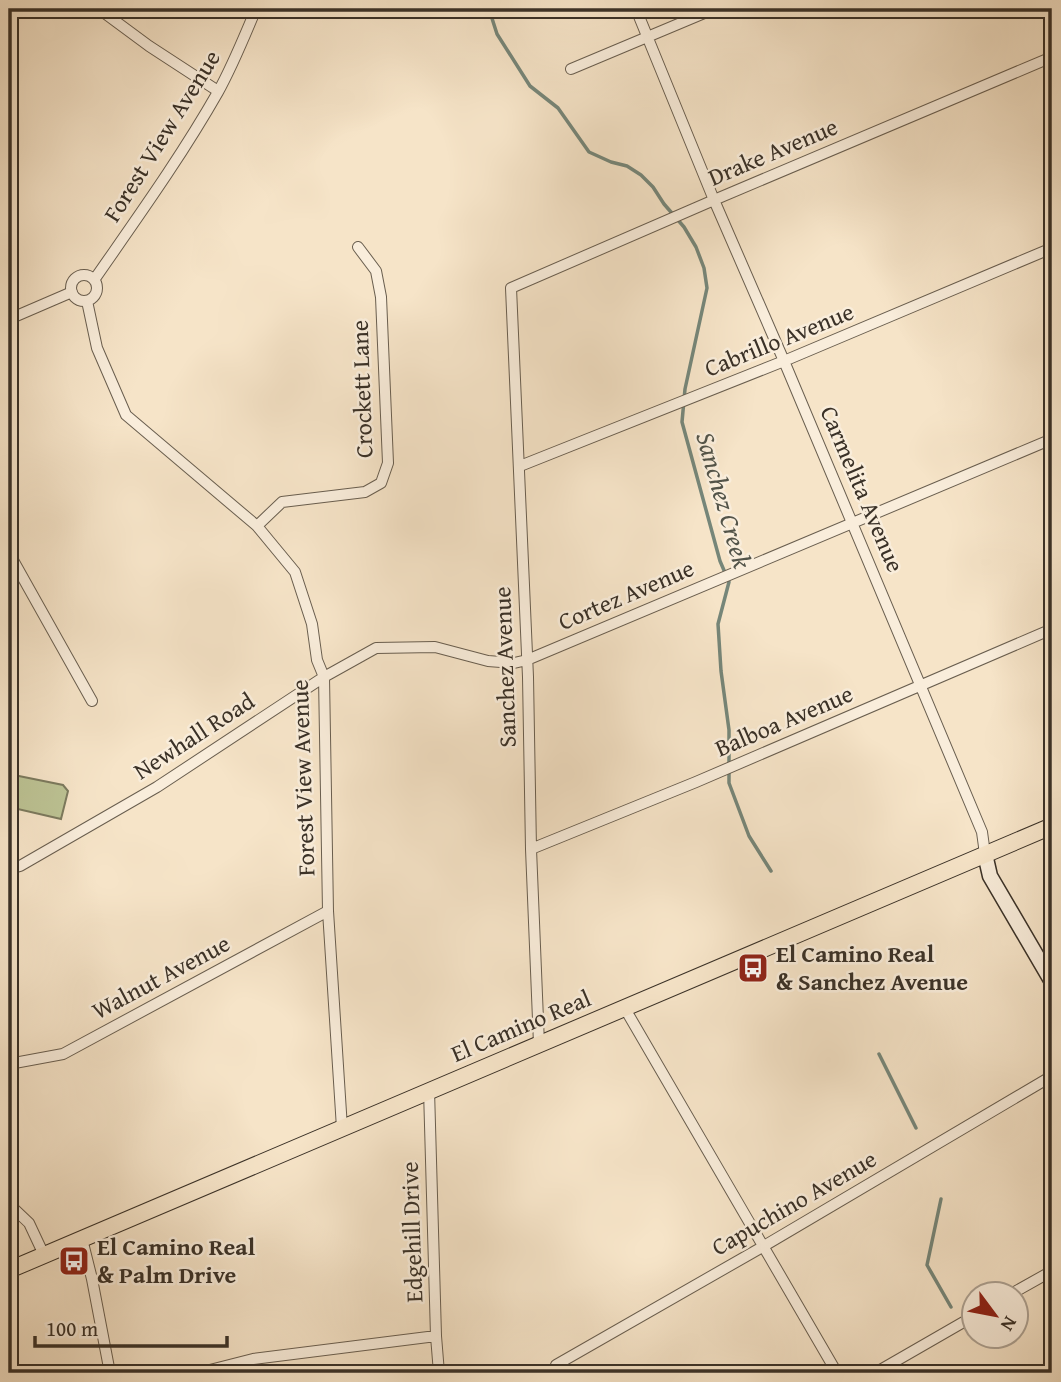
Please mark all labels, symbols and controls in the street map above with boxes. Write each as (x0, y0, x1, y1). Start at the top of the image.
street label: Forest View Avenue (95, 43, 229, 228)
street label: Drake Avenue (703, 109, 843, 195)
street label: Cabrillo Avenue (699, 294, 859, 385)
street label: Crockett Lane (342, 319, 381, 459)
street label: Carmelita Avenue (812, 400, 913, 577)
water label: Sanchez Creek (686, 427, 763, 573)
street label: Cortez Avenue (552, 550, 699, 639)
street label: Sanchez Avenue (484, 586, 525, 748)
street label: Balboa Avenue (709, 676, 858, 765)
street label: Forest View Avenue (282, 679, 323, 877)
street label: Newhall Road (126, 683, 261, 788)
street label: Walnut Avenue (86, 926, 236, 1028)
place label: El Camino Real & Sanchez Avenue (776, 936, 968, 999)
bus stop icon: El Camino Real & Sanchez Avenue (736, 951, 770, 985)
street label: El Camino Real (445, 980, 596, 1071)
street label: Capuchino Avenue (705, 1141, 883, 1264)
street label: Edgehill Drive (392, 1161, 431, 1303)
place label: El Camino Real & Palm Drive (97, 1229, 256, 1292)
bus stop icon: El Camino Real & Palm Drive (57, 1244, 91, 1278)
north arrow (960, 1280, 1030, 1350)
scale bar (35, 1305, 228, 1349)
text: N (994, 1311, 1025, 1337)
text: 100 m (46, 1313, 98, 1344)

